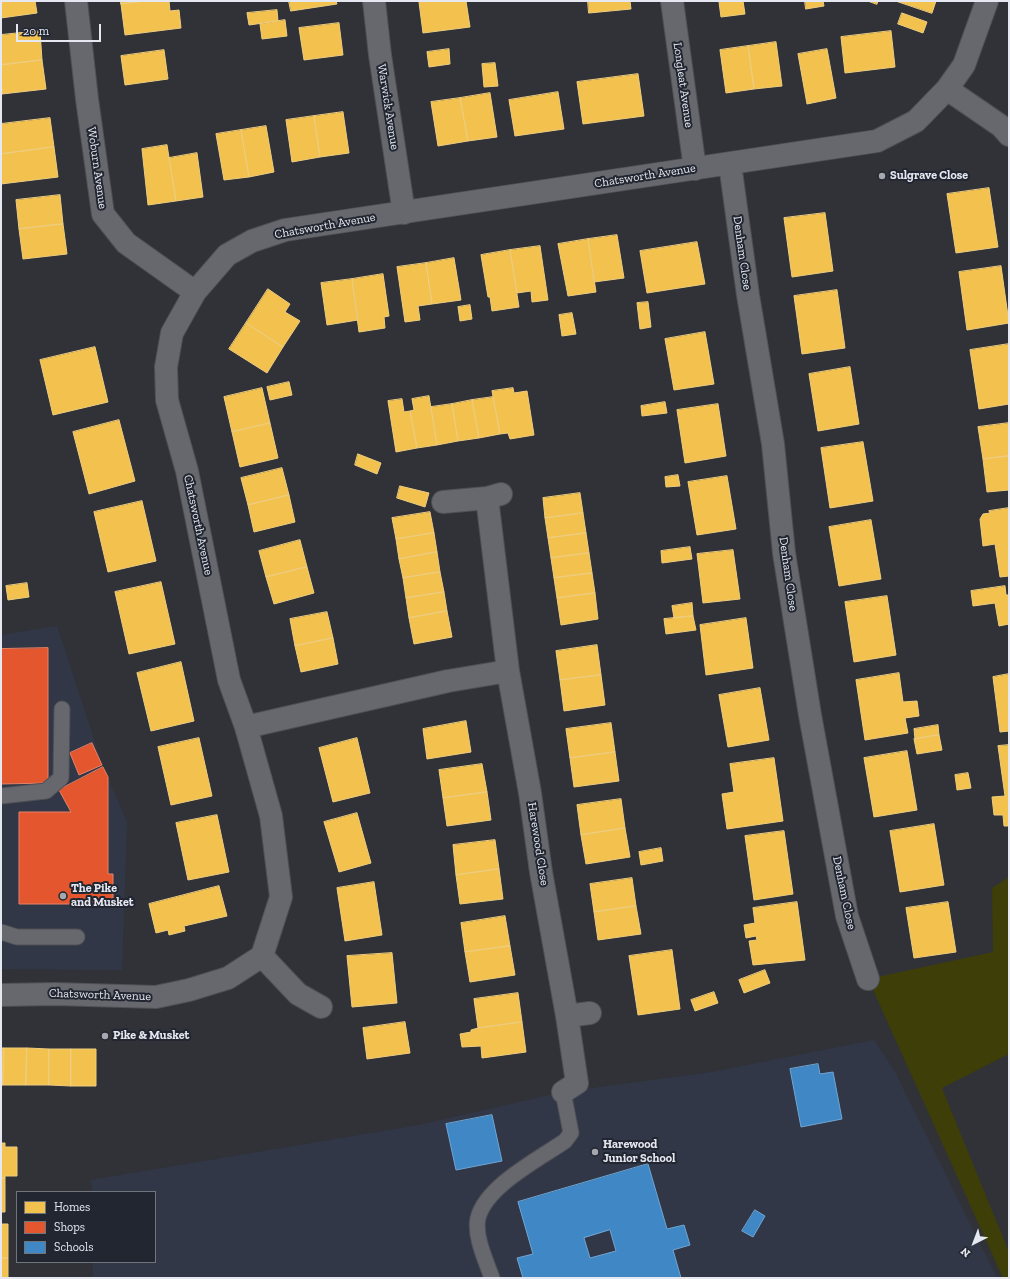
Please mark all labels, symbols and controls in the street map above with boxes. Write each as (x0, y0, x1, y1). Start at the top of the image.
scale bar (18, 16, 103, 42)
text: 20 m (23, 24, 49, 38)
street label: Longleat Avenue (670, 41, 696, 129)
street label: Warwick Avenue (374, 63, 402, 151)
street label: Woburn Avenue (84, 126, 110, 210)
street label: Chatsworth Avenue (593, 161, 697, 191)
place label: Sulgrave Close (890, 169, 968, 183)
marker: Sulgrave Close (877, 171, 887, 181)
street label: Chatsworth Avenue (273, 210, 377, 242)
street label: Denham Close (730, 215, 754, 291)
street label: Chatsworth Avenue (180, 474, 216, 576)
street label: Denham Close (776, 536, 800, 612)
street label: Harewood Close (524, 801, 552, 887)
street label: Denham Close (829, 855, 859, 931)
place label: The Pike and Musket (71, 882, 134, 910)
marker: The Pike and Musket (58, 891, 68, 901)
street label: Chatsworth Avenue (49, 986, 151, 1004)
place label: Pike & Musket (113, 1029, 189, 1043)
marker: Pike & Musket (100, 1031, 110, 1041)
place label: Harewood Junior School (603, 1138, 675, 1166)
marker: Harewood Junior School (590, 1147, 600, 1157)
legend (16, 1191, 156, 1263)
text: Homes (54, 1200, 90, 1214)
text: Shops (54, 1220, 85, 1234)
north arrow (954, 1223, 994, 1263)
text: Schools (54, 1240, 93, 1254)
text: N (958, 1245, 973, 1260)

